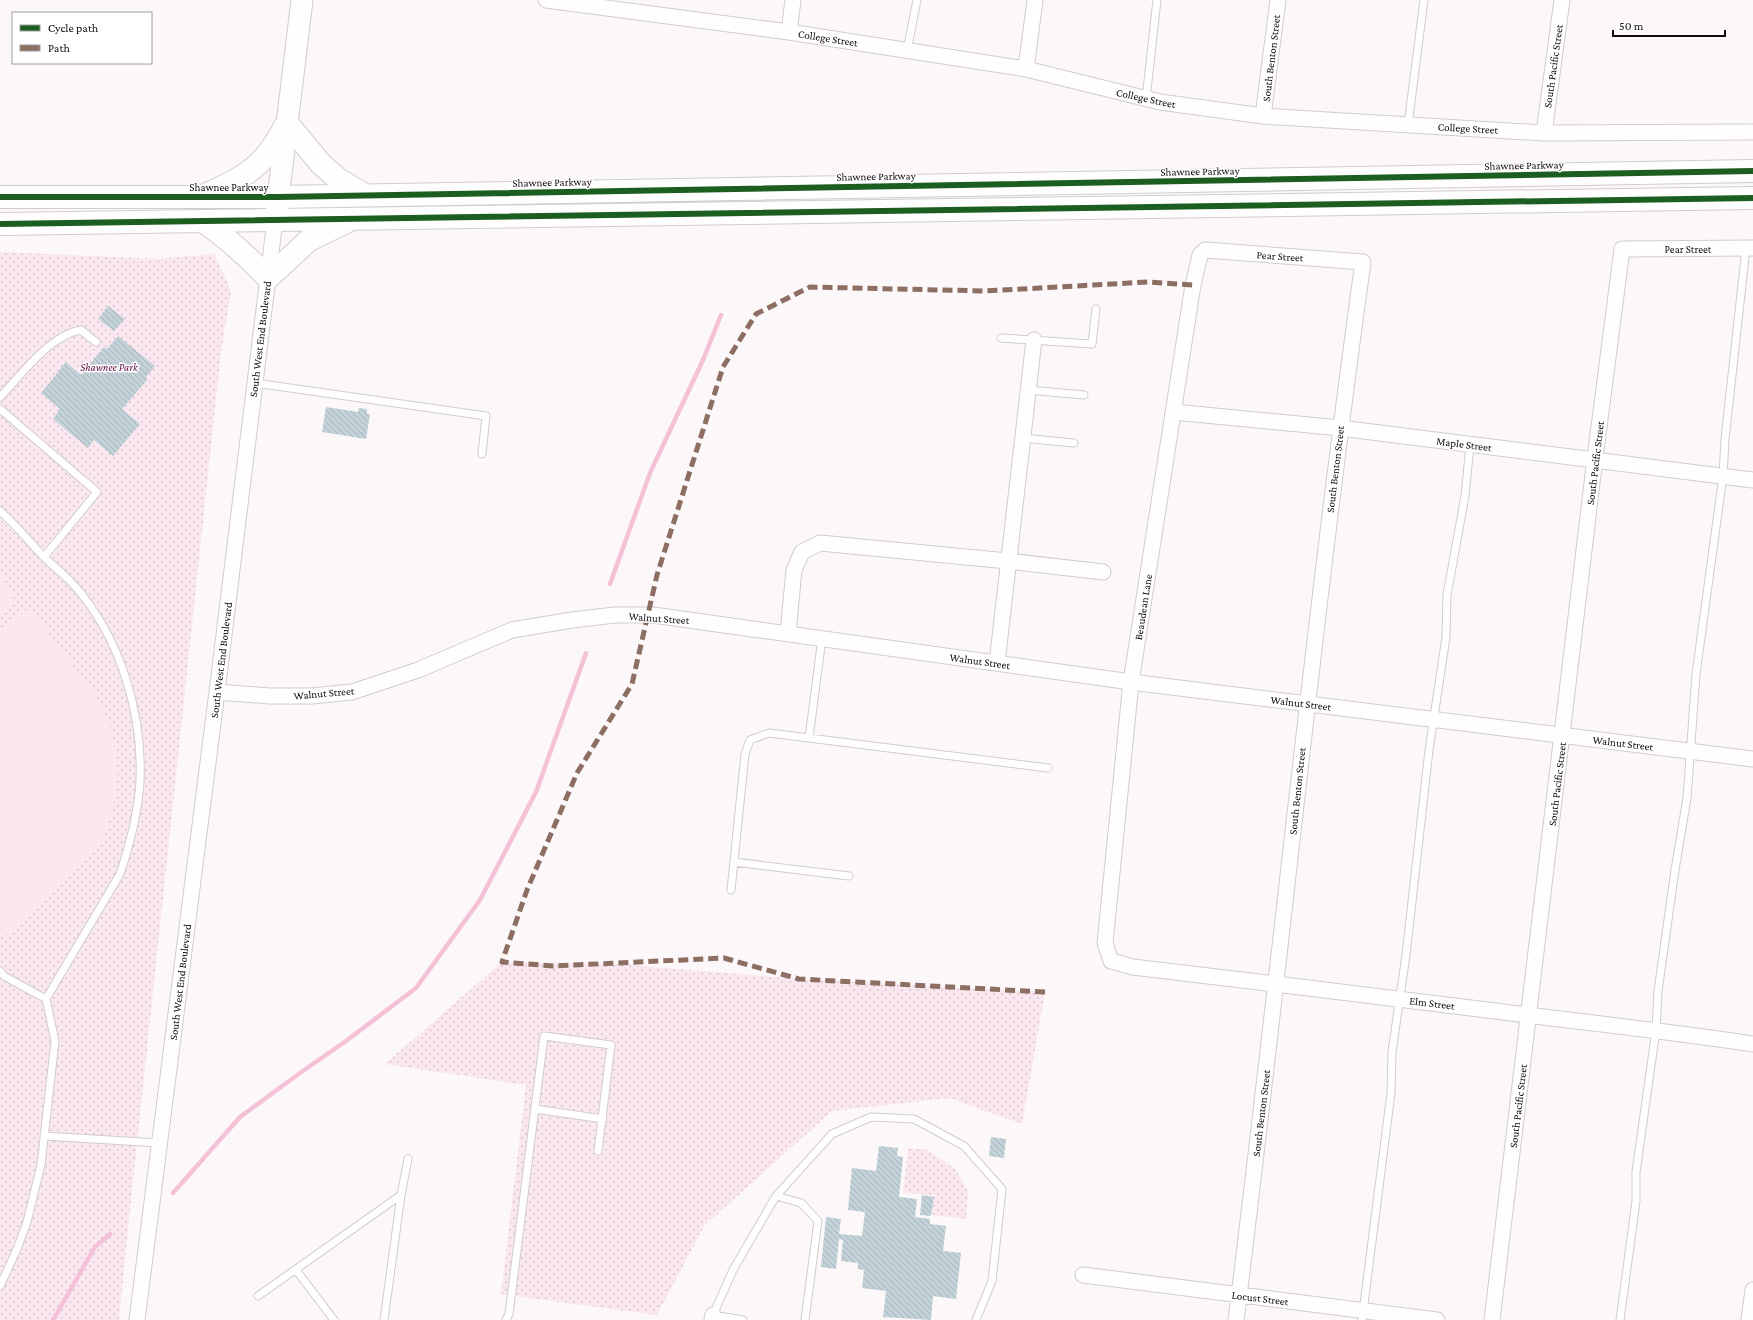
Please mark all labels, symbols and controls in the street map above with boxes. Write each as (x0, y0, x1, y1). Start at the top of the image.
legend (12, 12, 152, 64)
scale bar (1613, 12, 1725, 38)
street label: South Benton Street (1260, 13, 1282, 102)
text: 50 m (1619, 19, 1644, 33)
text: Cycle path (48, 21, 99, 35)
street label: South Pacific Street (1541, 23, 1565, 109)
street label: College Street (797, 27, 859, 50)
text: Path (48, 41, 70, 55)
street label: College Street (1115, 86, 1177, 111)
street label: College Street (1437, 120, 1499, 137)
street label: Shawnee Parkway (1484, 158, 1565, 173)
street label: Shawnee Parkway (1160, 164, 1241, 179)
street label: Shawnee Parkway (836, 169, 917, 184)
street label: Shawnee Parkway (512, 175, 593, 190)
street label: Shawnee Parkway (189, 181, 270, 194)
street label: Pear Street (1665, 243, 1712, 255)
street label: Pear Street (1256, 248, 1304, 264)
street label: South West End Boulevard (247, 280, 273, 398)
park label: Shawnee Park (80, 361, 139, 373)
street label: South Pacific Street (1584, 420, 1606, 506)
street label: South Benton Street (1324, 424, 1346, 513)
street label: Maple Street (1436, 435, 1493, 454)
street label: Beaudean Lane (1132, 573, 1154, 641)
street label: South West End Boulevard (208, 601, 234, 719)
street label: Walnut Street (628, 610, 690, 626)
street label: Walnut Street (949, 651, 1011, 671)
street label: Walnut Street (293, 684, 355, 702)
street label: Walnut Street (1270, 693, 1332, 713)
street label: Walnut Street (1592, 733, 1654, 753)
street label: South Pacific Street (1546, 741, 1568, 827)
street label: South Benton Street (1286, 746, 1308, 835)
street label: South West End Boulevard (167, 923, 193, 1041)
street label: Elm Street (1409, 994, 1456, 1012)
street label: South Pacific Street (1507, 1063, 1529, 1149)
street label: South Benton Street (1250, 1068, 1272, 1157)
street label: Locust Street (1231, 1289, 1289, 1307)

